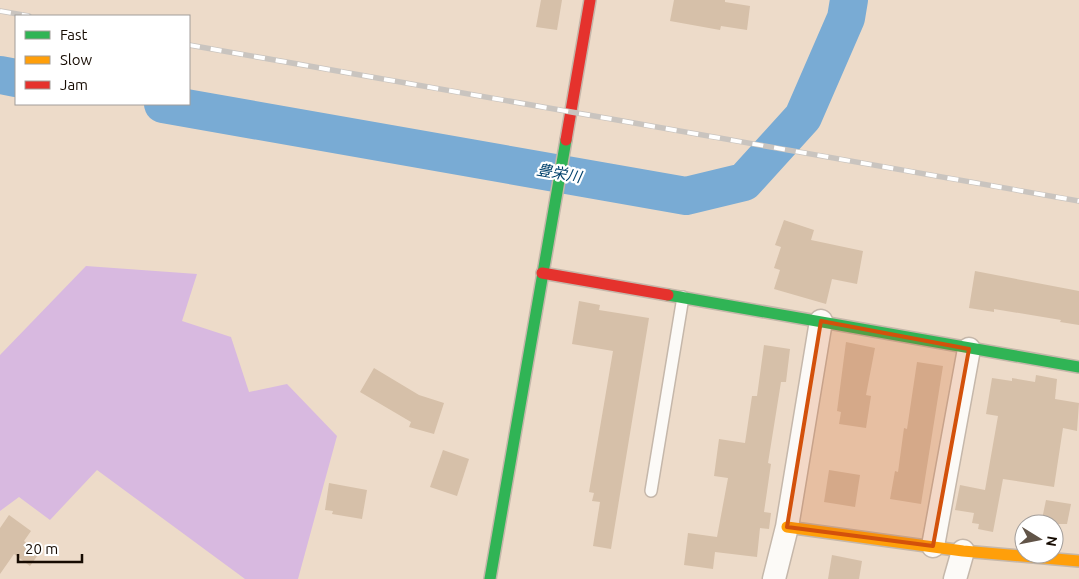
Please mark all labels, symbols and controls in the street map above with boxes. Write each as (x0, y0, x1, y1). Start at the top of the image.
legend (15, 15, 190, 105)
text: Fast (60, 26, 88, 43)
text: Slow (60, 51, 93, 68)
text: Jam (60, 76, 88, 93)
water label: 豊栄川 (535, 161, 585, 186)
north arrow (1014, 514, 1064, 564)
scale bar (18, 532, 81, 564)
text: N (1043, 535, 1061, 548)
text: 20 m (25, 540, 58, 557)

